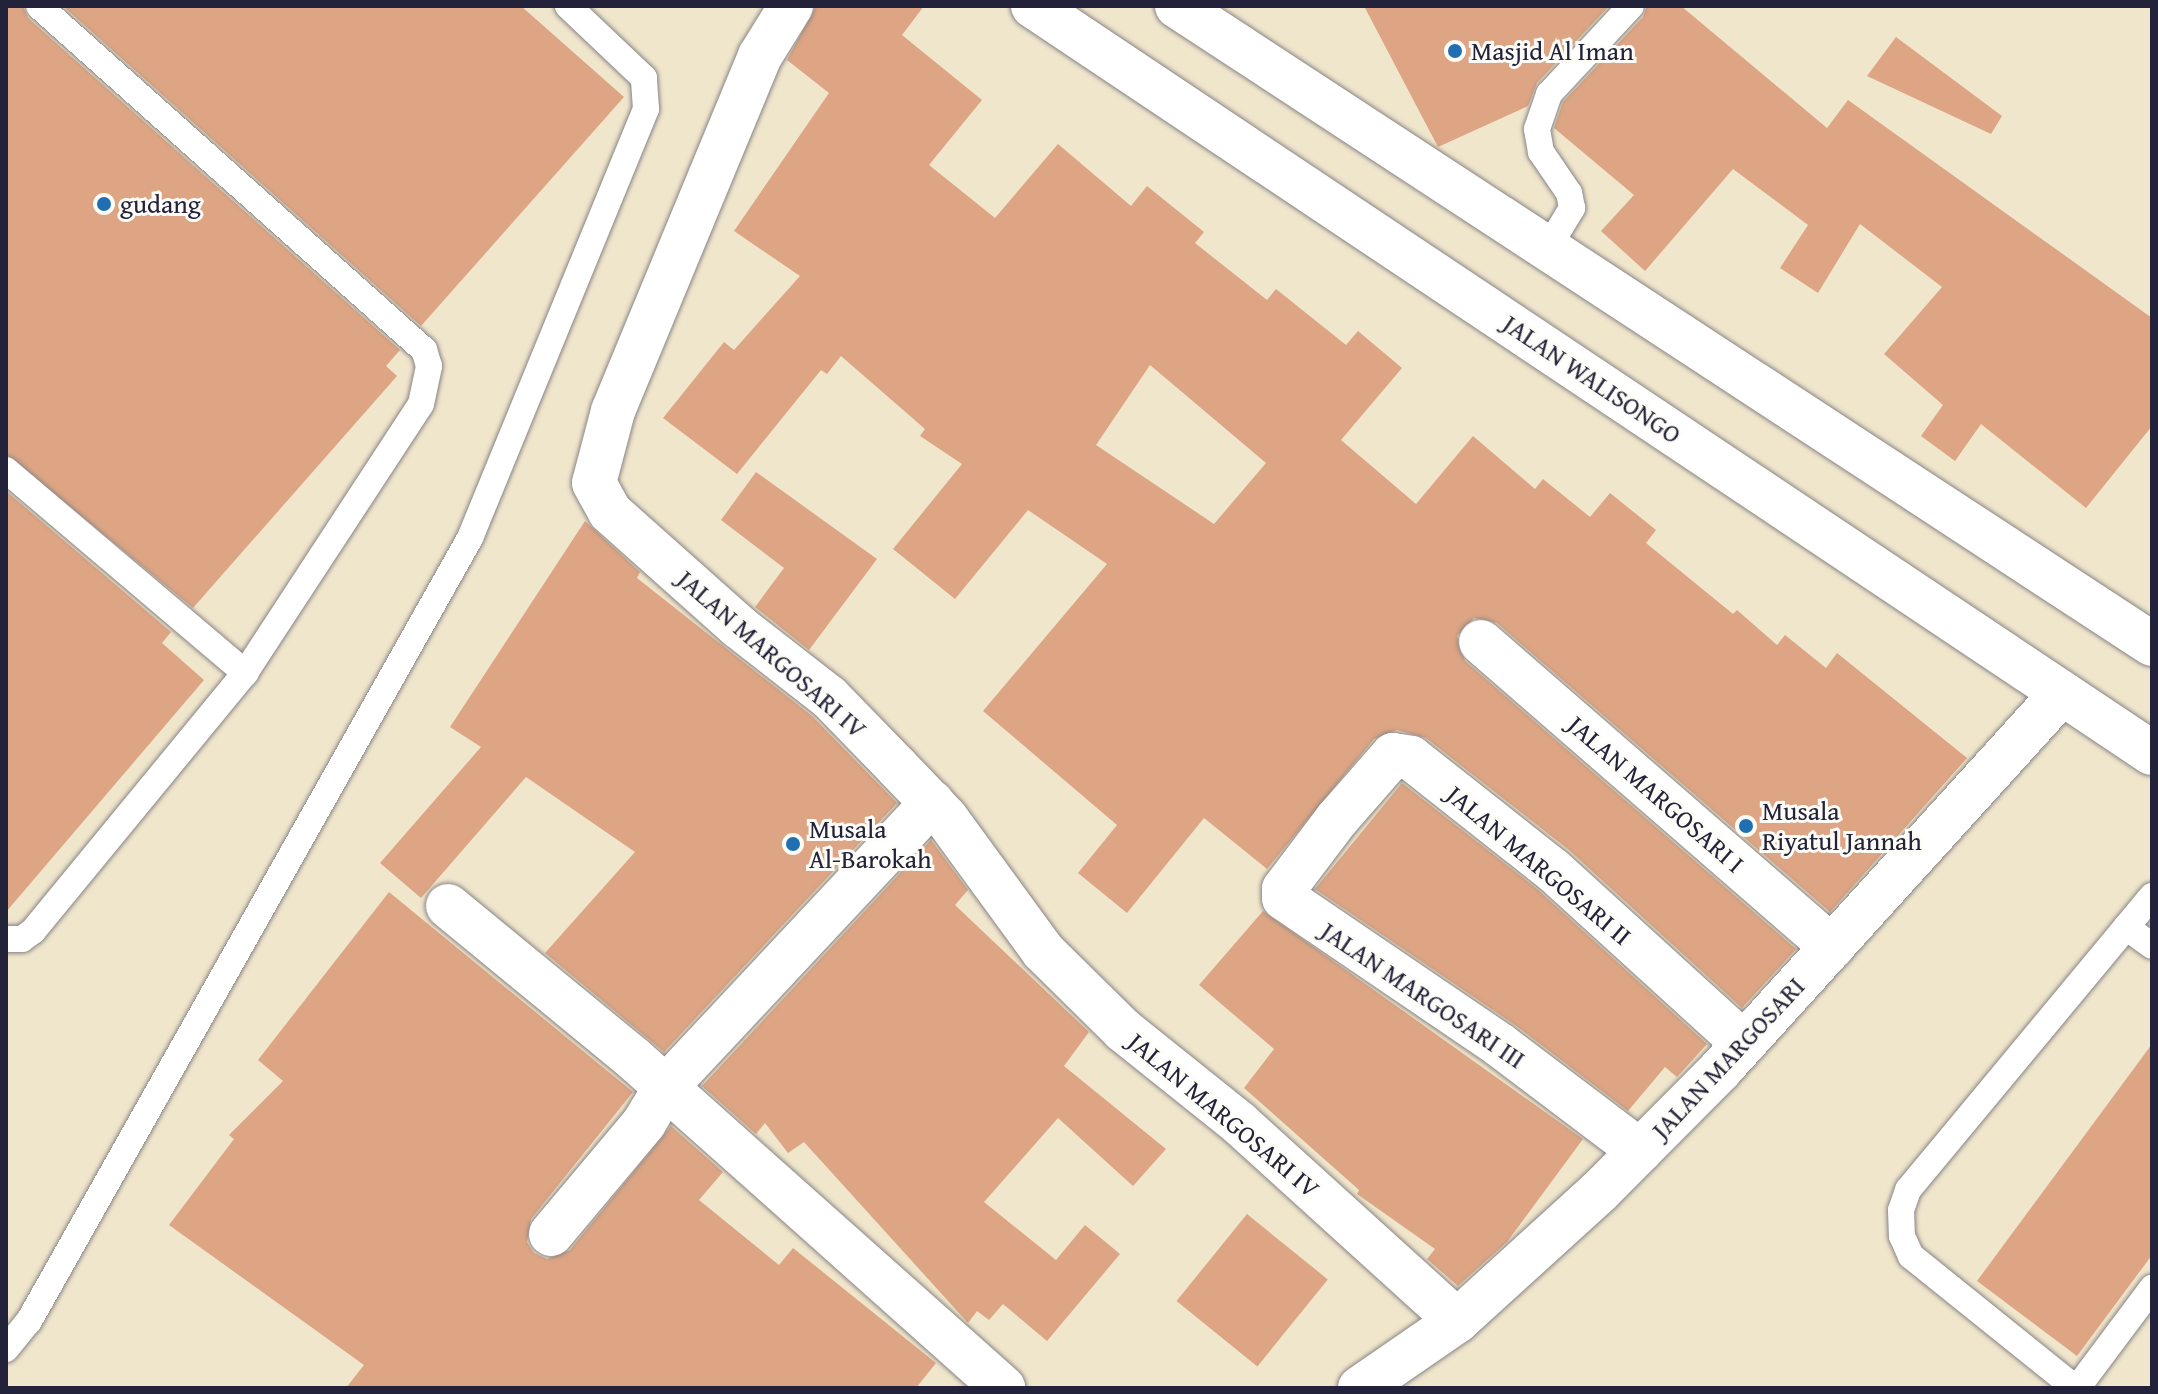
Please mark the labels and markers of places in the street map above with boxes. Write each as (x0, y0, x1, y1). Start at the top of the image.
place label: Masjid Al Iman (1471, 35, 1634, 67)
marker: Masjid Al Iman (1446, 42, 1464, 60)
place label: gudang (120, 188, 201, 220)
marker: gudang (95, 195, 113, 213)
place label: Musala Riyatul Jannah (1762, 795, 1922, 856)
place label: Musala Al-Barokah (809, 813, 932, 874)
marker: Musala Riyatul Jannah (1737, 817, 1755, 835)
marker: Musala Al-Barokah (784, 835, 802, 853)

